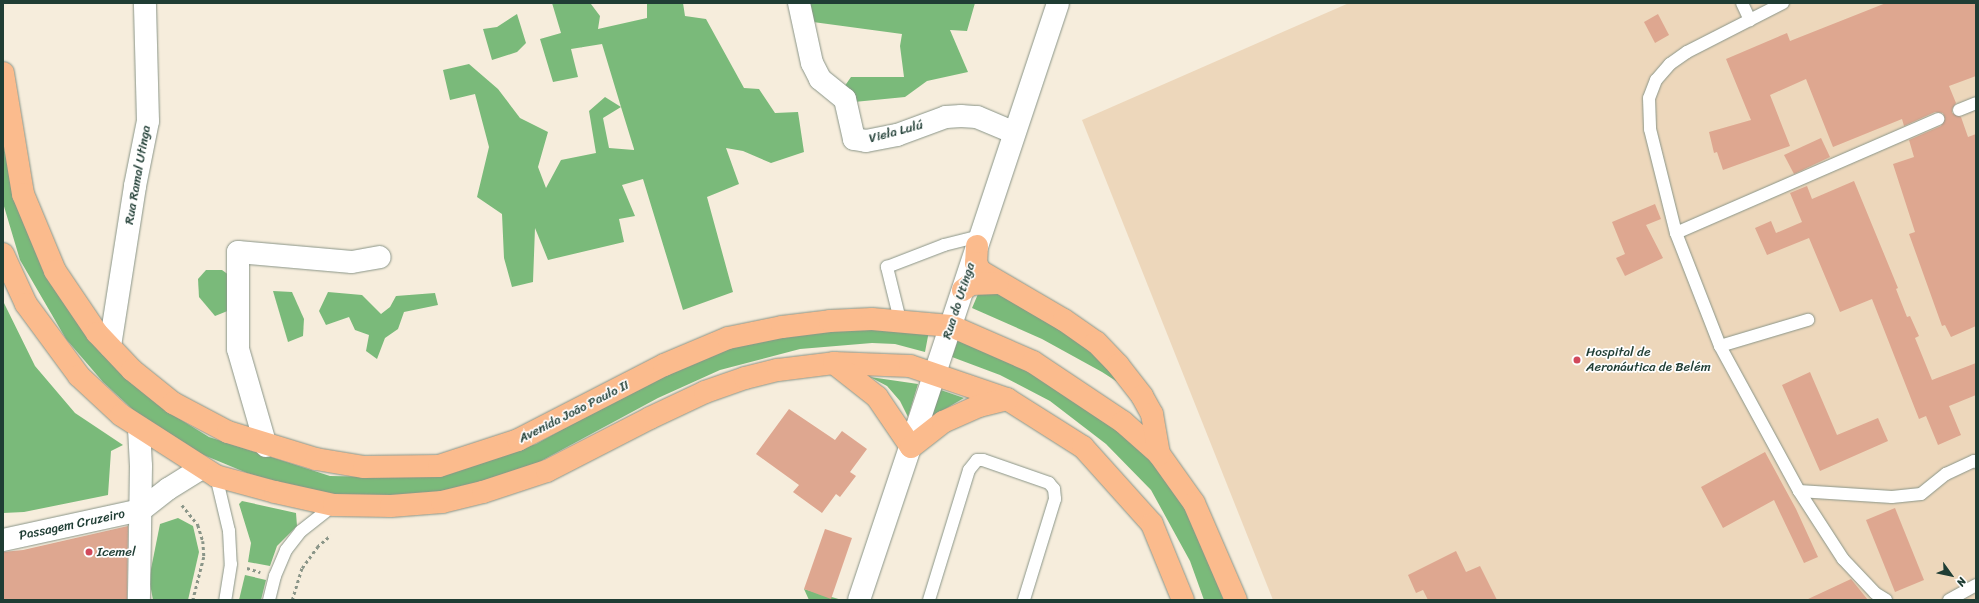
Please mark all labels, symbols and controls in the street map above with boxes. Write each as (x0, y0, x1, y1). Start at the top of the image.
street label: Viela Lulú (867, 117, 925, 147)
street label: Rua Ramal Utinga (122, 124, 154, 226)
street label: Rua do Utinga (939, 261, 979, 341)
place label: Hospital de Aeronáutica de Belém (1586, 345, 1711, 376)
marker: Hospital de Aeronáutica de Belém (1571, 354, 1583, 366)
street label: Avenida João Paulo II (516, 377, 632, 447)
street label: Passagem Cruzeiro (18, 506, 126, 544)
place label: Icemel (97, 544, 136, 560)
marker: Icemel (84, 547, 94, 557)
north arrow (1931, 555, 1971, 595)
text: N (1951, 573, 1972, 590)

